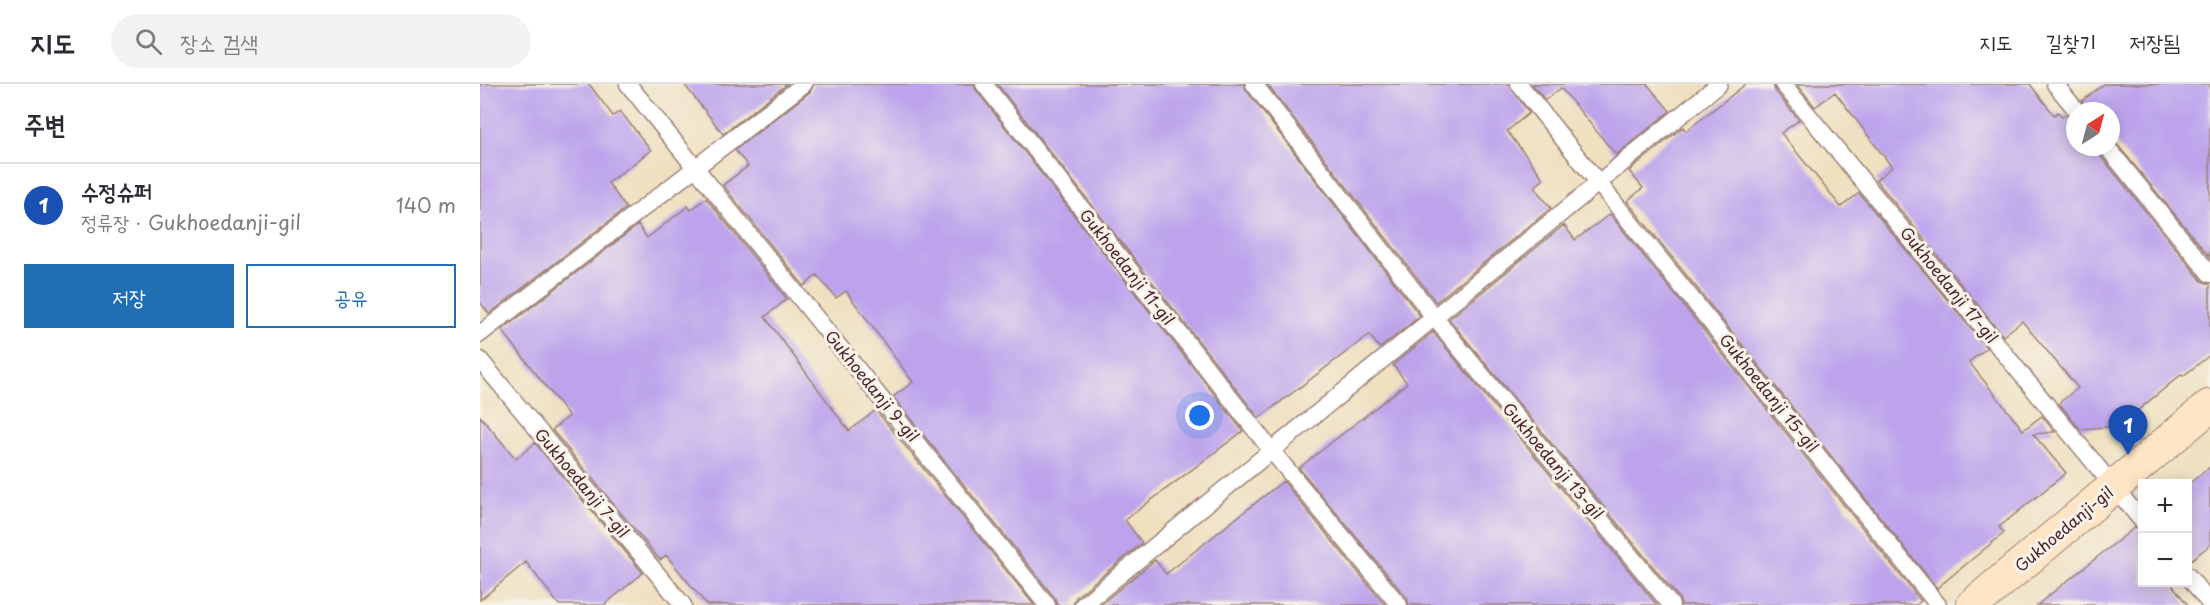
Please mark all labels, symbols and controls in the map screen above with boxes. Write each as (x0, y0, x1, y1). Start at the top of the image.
search box (111, 14, 531, 68)
text: 지도 (30, 20, 75, 63)
icon: search (132, 25, 165, 58)
text: 장소 검색 (180, 25, 258, 58)
text: 지도 (1979, 25, 2013, 57)
text: 길찾기 (2046, 25, 2096, 57)
text: 저장됨 (2129, 25, 2180, 57)
north arrow (2066, 102, 2120, 156)
text: 주변 (24, 104, 66, 143)
text: 수정슈퍼 (81, 174, 152, 207)
text: 1 (39, 190, 48, 220)
text: 140 m (396, 190, 456, 220)
street label: Gukhoedanji 11-gil (1075, 203, 1181, 330)
text: 정류장 · Gukhoedanji-gil (81, 207, 301, 237)
street label: Gukhoedanji 17-gil (1895, 221, 2004, 348)
button: 저장 (24, 264, 234, 328)
button: 공유 (246, 264, 456, 328)
street label: Gukhoedanji 9-gil (820, 324, 926, 447)
street label: Gukhoedanji 15-gil (1714, 328, 1825, 457)
street label: Gukhoedanji 13-gil (1498, 397, 1610, 524)
your location (1185, 401, 1214, 430)
pin: 1 (2108, 406, 2148, 455)
street label: Gukhoedanji 7-gil (530, 422, 636, 542)
map controls (2138, 479, 2192, 587)
button: + (2138, 479, 2192, 533)
street label: Gukhoedanji-gil (2009, 480, 2118, 577)
button: − (2138, 533, 2192, 587)

